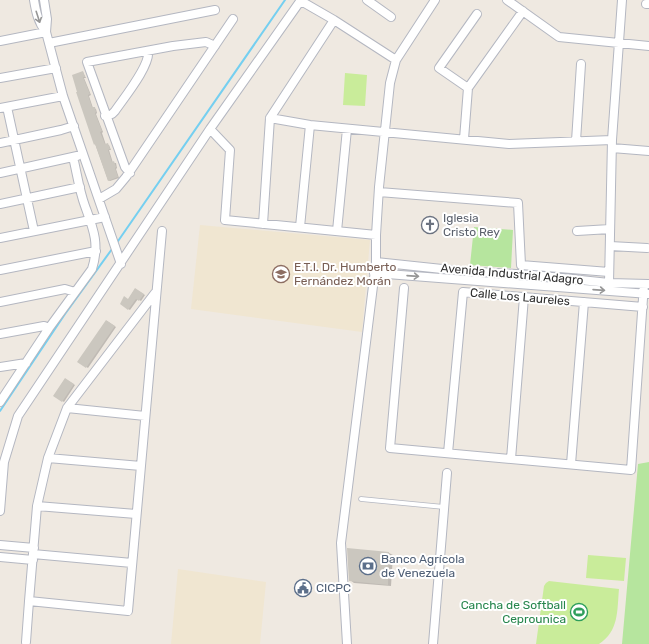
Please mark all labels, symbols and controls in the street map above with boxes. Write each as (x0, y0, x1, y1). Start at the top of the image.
one-way arrow (35, 10, 42, 23)
place label: Iglesia Cristo Rey (443, 211, 500, 239)
church icon: Iglesia Cristo Rey (420, 215, 440, 235)
place label: E.T.I. Dr. Humberto Fernández Morán (294, 260, 397, 288)
street label: Avenida Industrial Adagro (440, 261, 584, 287)
school or university icon: E.T.I. Dr. Humberto Fernández Morán (271, 264, 291, 284)
one-way arrow (406, 272, 419, 279)
street label: Calle Los Laureles (469, 286, 571, 308)
one-way arrow (592, 286, 605, 293)
place label: Banco Agrícola de Venezuela (381, 552, 465, 580)
bank icon: Banco Agrícola de Venezuela (358, 556, 378, 576)
public building icon: CICPC (293, 578, 313, 598)
place label: CICPC (316, 581, 351, 595)
place label: Cancha de Softball Ceprounica (461, 598, 566, 626)
sports icon: Cancha de Softball Ceprounica (569, 602, 589, 622)

